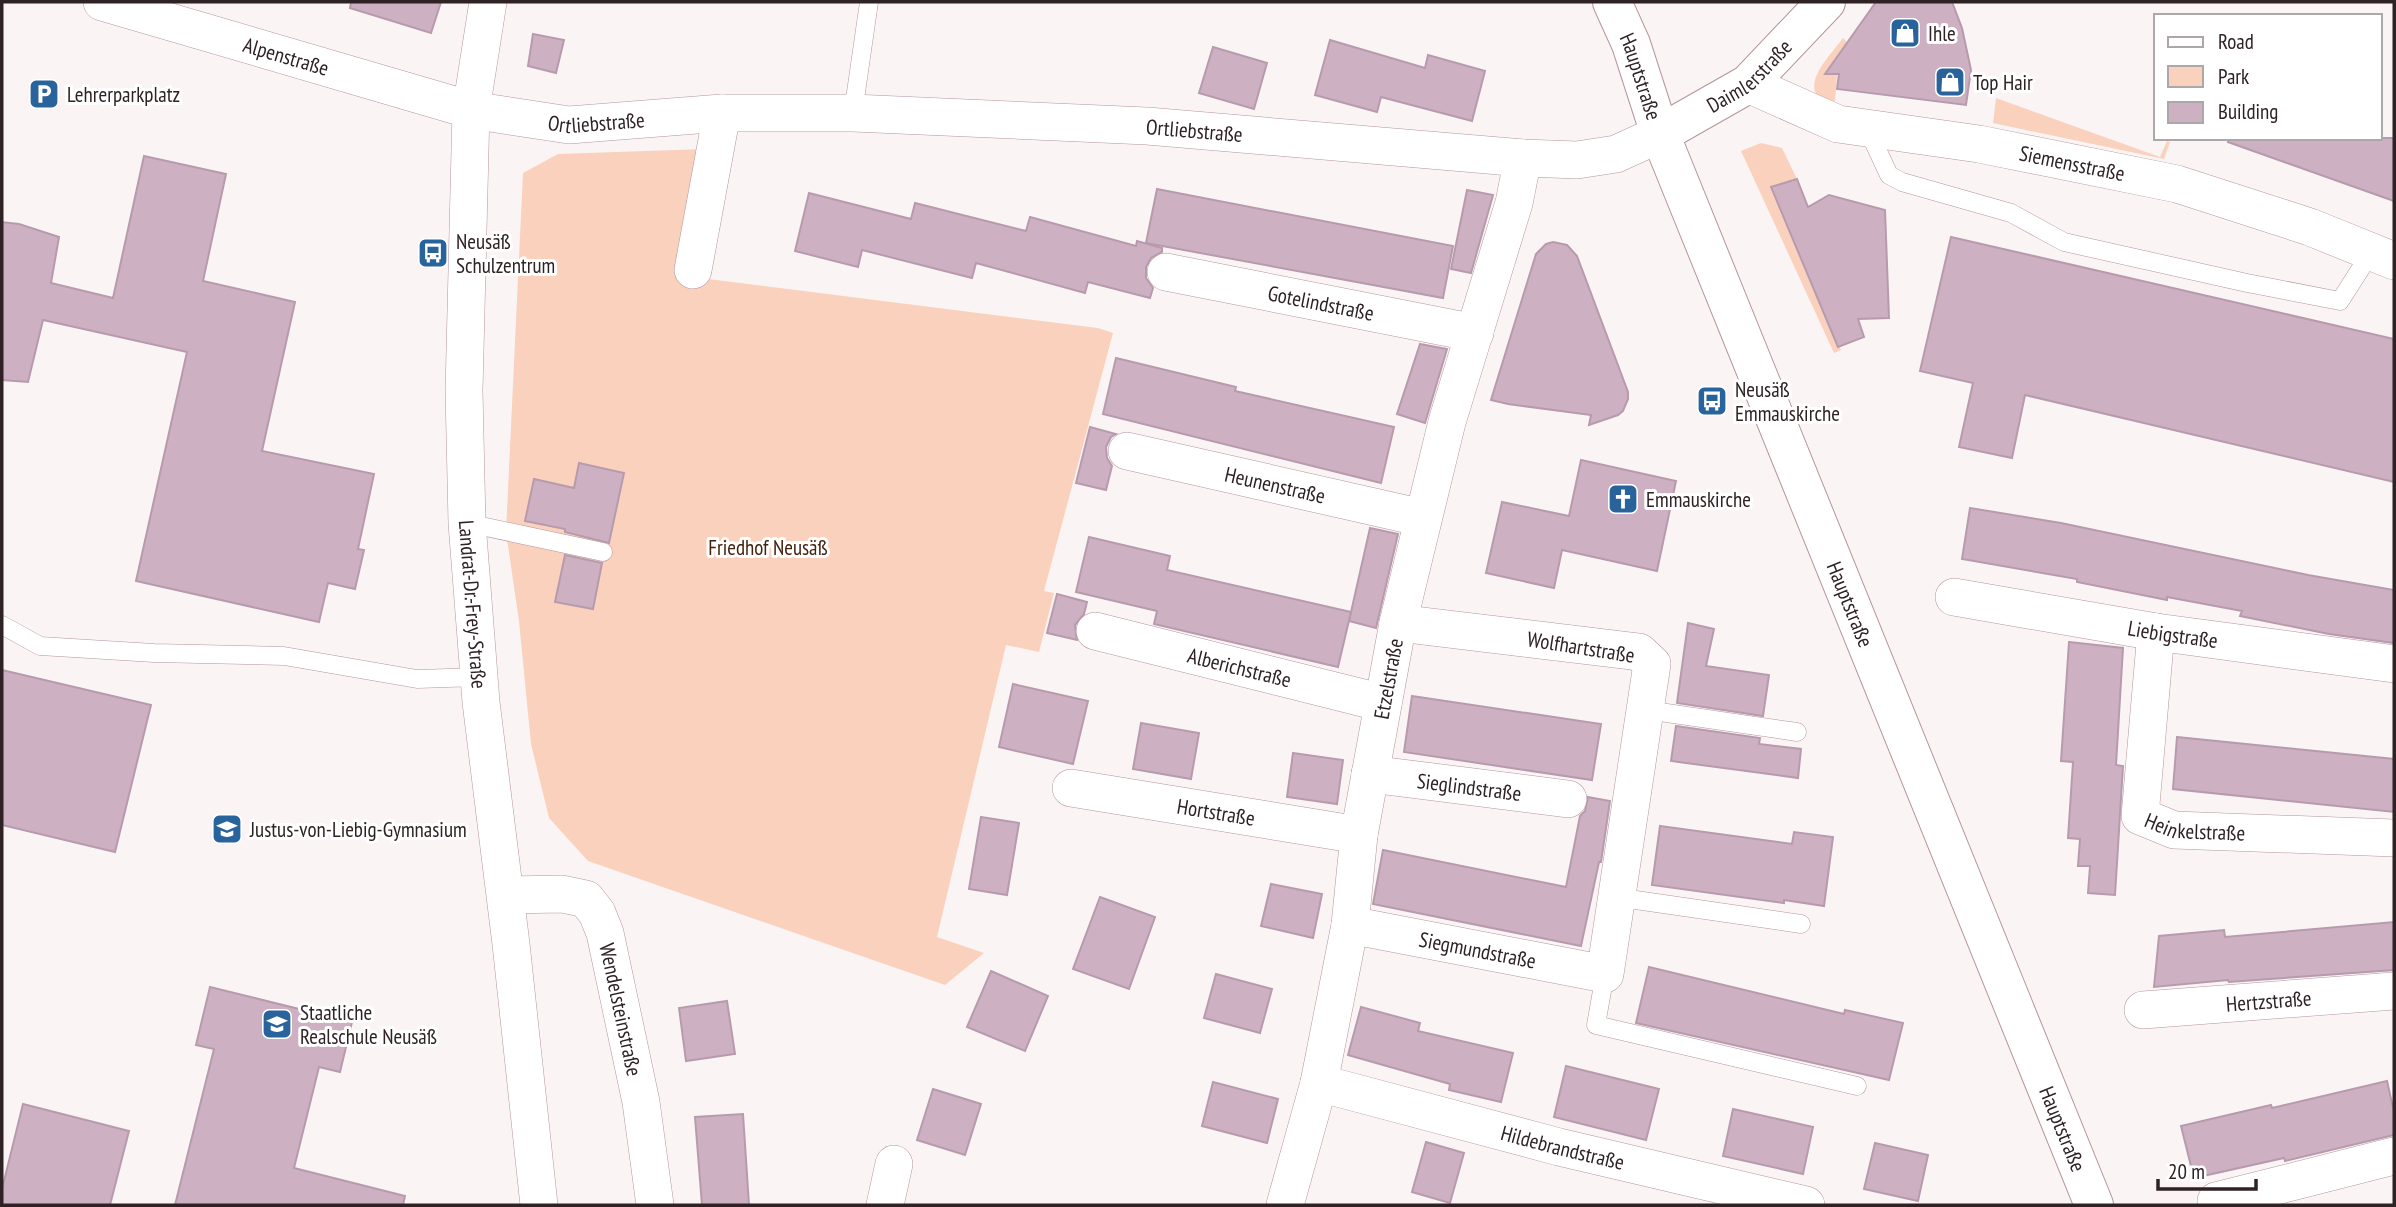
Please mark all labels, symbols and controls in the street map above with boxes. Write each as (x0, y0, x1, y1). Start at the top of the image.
legend (2154, 14, 2382, 140)
shop icon: Ihle (1888, 16, 1922, 50)
place label: Ihle (1928, 20, 1956, 47)
street label: Hauptstraße (1614, 28, 1668, 123)
text: Road (2218, 28, 2254, 55)
street label: Alpenstraße (240, 31, 332, 81)
street label: Daimlerstraße (1702, 33, 1797, 118)
text: Park (2218, 63, 2249, 90)
shop icon: Top Hair (1933, 65, 1967, 99)
place label: Top Hair (1973, 69, 2033, 96)
parking icon: Lehrerparkplatz (27, 77, 61, 111)
place label: Lehrerparkplatz (67, 81, 180, 108)
text: Building (2218, 98, 2278, 125)
street label: Ortliebstraße (546, 106, 646, 139)
street label: Ortliebstraße (1145, 112, 1244, 148)
street label: Siemensstraße (2017, 139, 2127, 187)
place label: Neusäß Schulzentrum (456, 228, 555, 279)
bus stop icon: Neusäß Schulzentrum (416, 236, 450, 270)
street label: Gotelindstraße (1266, 279, 1376, 326)
place label: Neusäß Emmauskirche (1735, 376, 1840, 427)
bus stop icon: Neusäß Emmauskirche (1695, 384, 1729, 418)
street label: Heunenstraße (1222, 460, 1328, 509)
church icon: Emmauskirche (1606, 482, 1640, 516)
place label: Emmauskirche (1646, 486, 1751, 513)
street label: Landrat-Dr.-Frey-Straße (453, 519, 493, 690)
park label: Friedhof Neusäß (708, 534, 828, 561)
street label: Hauptstraße (1821, 558, 1880, 651)
street label: Liebigstraße (2126, 614, 2220, 654)
street label: Wolfhartstraße (1525, 625, 1637, 669)
street label: Etzelstraße (1367, 636, 1408, 721)
street label: Alberichstraße (1185, 641, 1294, 693)
street label: Sieglindstraße (1415, 767, 1523, 806)
street label: Hortstraße (1175, 792, 1257, 831)
street label: Heinkelstraße (2141, 806, 2246, 846)
school or university icon: Justus-von-Liebig-Gymnasium (210, 812, 244, 846)
place label: Justus-von-Liebig-Gymnasium (249, 816, 467, 843)
street label: Siegmundstraße (1417, 925, 1538, 974)
street label: Wendelsteinstraße (594, 941, 649, 1078)
street label: Hertzstraße (2225, 984, 2312, 1017)
place label: Staatliche Realschule Neusäß (300, 999, 437, 1050)
school or university icon: Staatliche Realschule Neusäß (260, 1007, 294, 1041)
street label: Hauptstraße (2034, 1082, 2092, 1175)
street label: Hildebrandstraße (1498, 1119, 1627, 1175)
scale bar (2158, 1148, 2256, 1192)
text: 20 m (2168, 1158, 2205, 1185)

